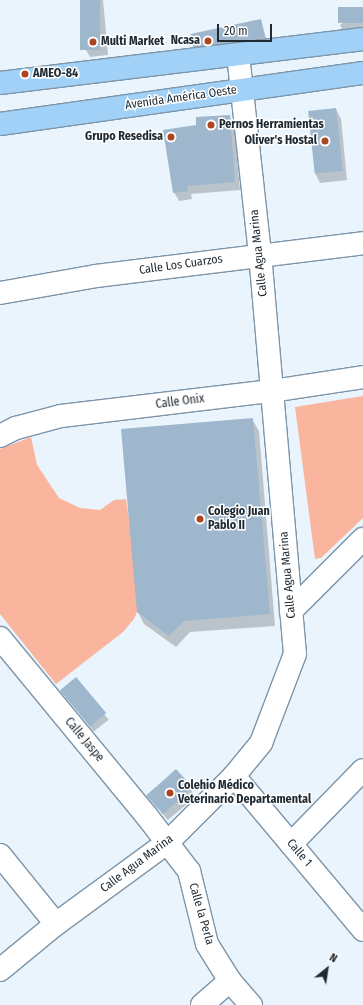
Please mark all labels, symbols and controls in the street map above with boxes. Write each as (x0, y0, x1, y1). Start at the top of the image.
scale bar (219, 16, 274, 42)
text: 20 m (224, 24, 248, 38)
place label: Ncasa (171, 34, 200, 48)
place label: Multi Market (101, 35, 164, 49)
marker: Ncasa (203, 36, 213, 46)
marker: Multi Market (88, 37, 98, 47)
place label: AMEO-84 (33, 67, 78, 81)
marker: AMEO-84 (20, 69, 30, 79)
street label: Avenida América Oeste (124, 83, 238, 113)
place label: Pernos Herramientas (219, 118, 324, 132)
marker: Pernos Herramientas (206, 120, 216, 130)
place label: Grupo Resedisa (85, 130, 163, 144)
marker: Grupo Resedisa (166, 132, 176, 142)
place label: Oliver's Hostal (245, 134, 317, 148)
marker: Oliver's Hostal (320, 136, 330, 146)
street label: Calle Agua Marina (247, 209, 271, 297)
street label: Calle Los Cuarzos (138, 252, 224, 278)
street label: Calle Onix (155, 392, 205, 412)
place label: Colegio Juan Pablo II (208, 505, 270, 533)
marker: Colegio Juan Pablo II (195, 514, 205, 524)
street label: Calle Agua Marina (277, 531, 299, 619)
street label: Calle Jaspe (61, 715, 107, 765)
place label: Colehio Médico Veterinario Departamental (178, 779, 311, 807)
marker: Colehio Médico Veterinario Departamental (165, 788, 175, 798)
street label: Calle Agua Marina (98, 832, 176, 896)
street label: Calle 1 (283, 836, 315, 870)
street label: Calle la Perla (185, 881, 217, 947)
north arrow (307, 949, 347, 989)
text: N (327, 951, 339, 965)

